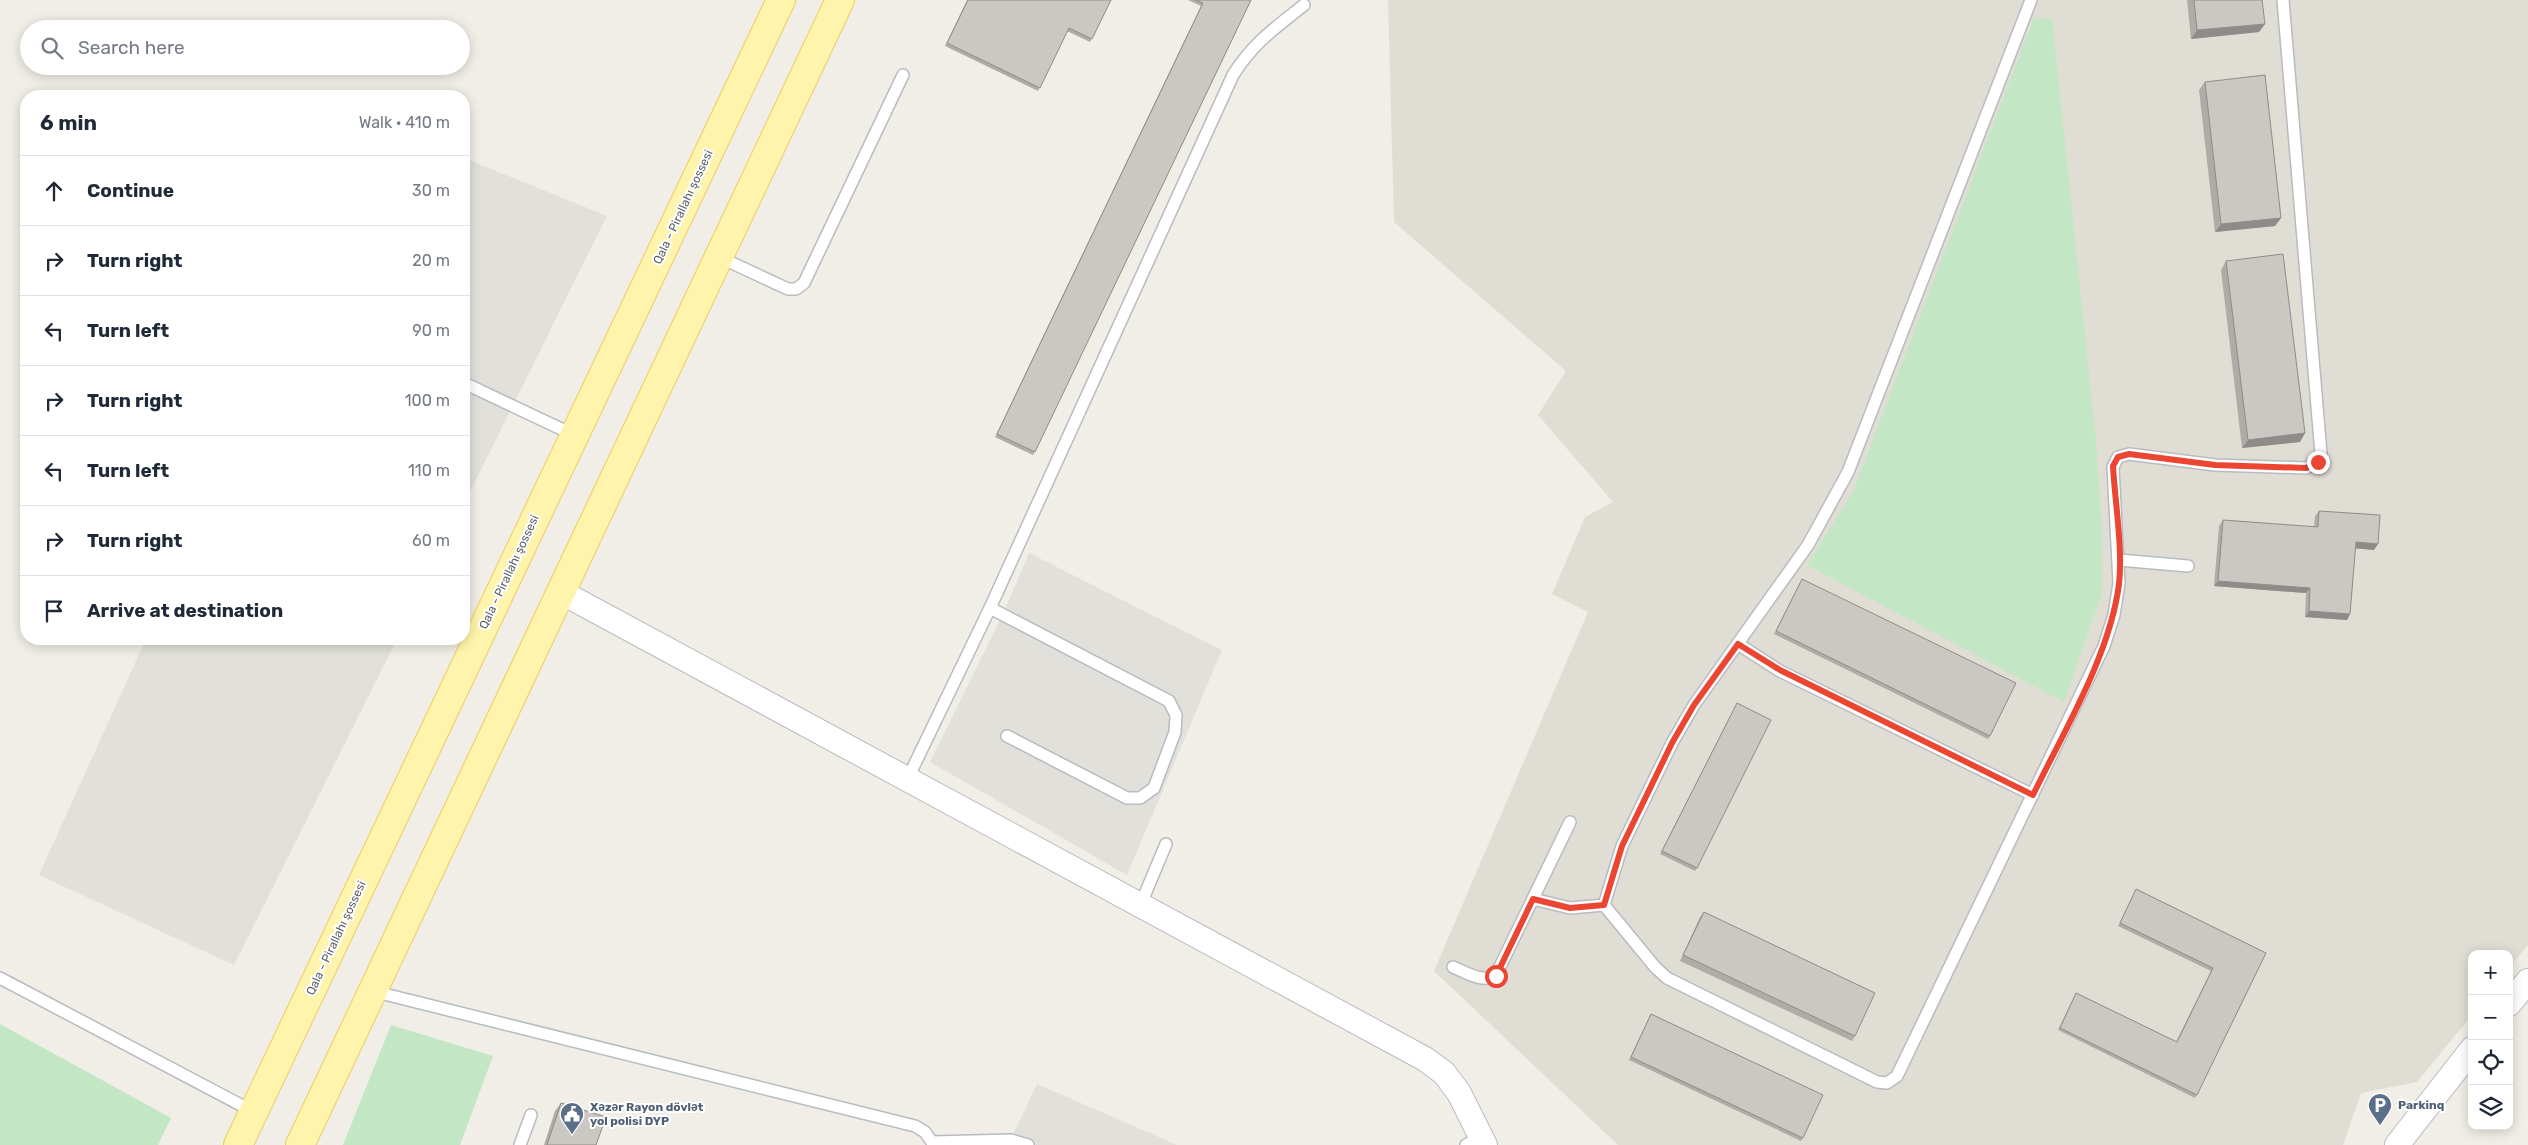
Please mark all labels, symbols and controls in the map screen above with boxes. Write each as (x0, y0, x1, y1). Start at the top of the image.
search box (20, 20, 470, 75)
icon: search (38, 34, 66, 62)
text: Search here (78, 36, 185, 59)
text: 6 min (40, 110, 97, 135)
text: Walk · 410 m (359, 113, 450, 132)
street label: Qala - Pirallahı şossesi (650, 148, 716, 266)
icon: ahead (40, 177, 68, 205)
text: Continue (87, 179, 174, 202)
text: 30 m (412, 181, 450, 200)
icon: right (40, 247, 68, 275)
text: Turn right (87, 249, 182, 272)
text: 20 m (412, 251, 450, 270)
icon: left (40, 317, 68, 345)
text: Turn left (87, 319, 169, 342)
text: 90 m (412, 321, 450, 340)
icon: right (40, 387, 68, 415)
text: Turn right (87, 389, 182, 412)
text: 100 m (405, 391, 450, 410)
route end (2307, 451, 2330, 474)
icon: left (40, 457, 68, 485)
text: Turn left (87, 459, 169, 482)
text: 110 m (408, 461, 450, 480)
street label: Qala - Pirallahı şossesi (476, 513, 542, 631)
icon: right (40, 527, 68, 555)
text: Turn right (87, 529, 182, 552)
text: 60 m (412, 531, 450, 550)
icon: arrive (40, 597, 68, 625)
text: Arrive at destination (87, 599, 283, 622)
street label: Qala - Pirallahı şossesi (303, 879, 369, 997)
map controls (2468, 950, 2513, 1130)
button: + (2468, 950, 2513, 995)
route start (1485, 965, 1508, 988)
button: − (2468, 995, 2513, 1040)
button: locate (2468, 1040, 2513, 1085)
button: layers (2468, 1085, 2513, 1130)
parking icon: Parkinq (2367, 1092, 2393, 1126)
place label: Parkinq (2398, 1098, 2444, 1112)
place label: Xəzər Rayon dövlət yol polisi DYP (590, 1100, 704, 1128)
public building icon: Xəzər Rayon dövlət yol polisi DYP (559, 1101, 585, 1135)

